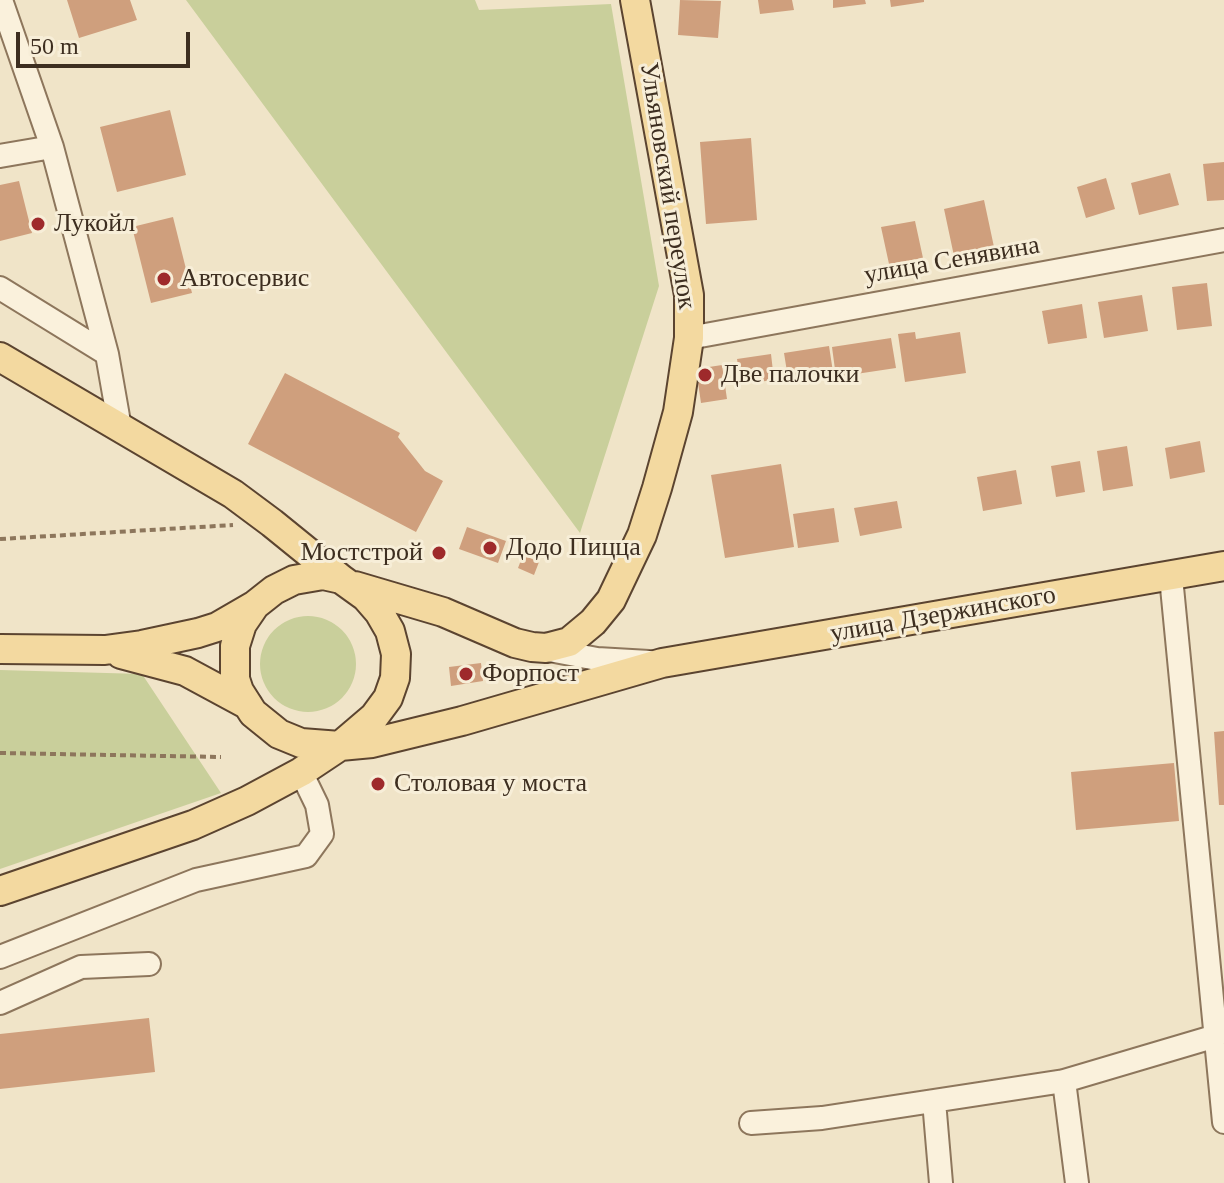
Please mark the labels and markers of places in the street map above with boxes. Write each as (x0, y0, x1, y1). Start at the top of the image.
place label: Лукойл (54, 208, 135, 240)
marker: Лукойл (29, 215, 47, 233)
place label: Автосервис (180, 263, 309, 295)
marker: Автосервис (155, 270, 173, 288)
place label: Две палочки (721, 359, 860, 391)
marker: Две палочки (696, 366, 714, 384)
place label: Додо Пицца (506, 532, 641, 564)
place label: Мостстрой (301, 537, 423, 569)
marker: Додо Пицца (481, 539, 499, 557)
marker: Мостстрой (430, 544, 448, 562)
place label: Форпост (482, 658, 579, 690)
marker: Форпост (457, 665, 475, 683)
place label: Столовая у моста (394, 768, 587, 800)
marker: Столовая у моста (369, 775, 387, 793)

